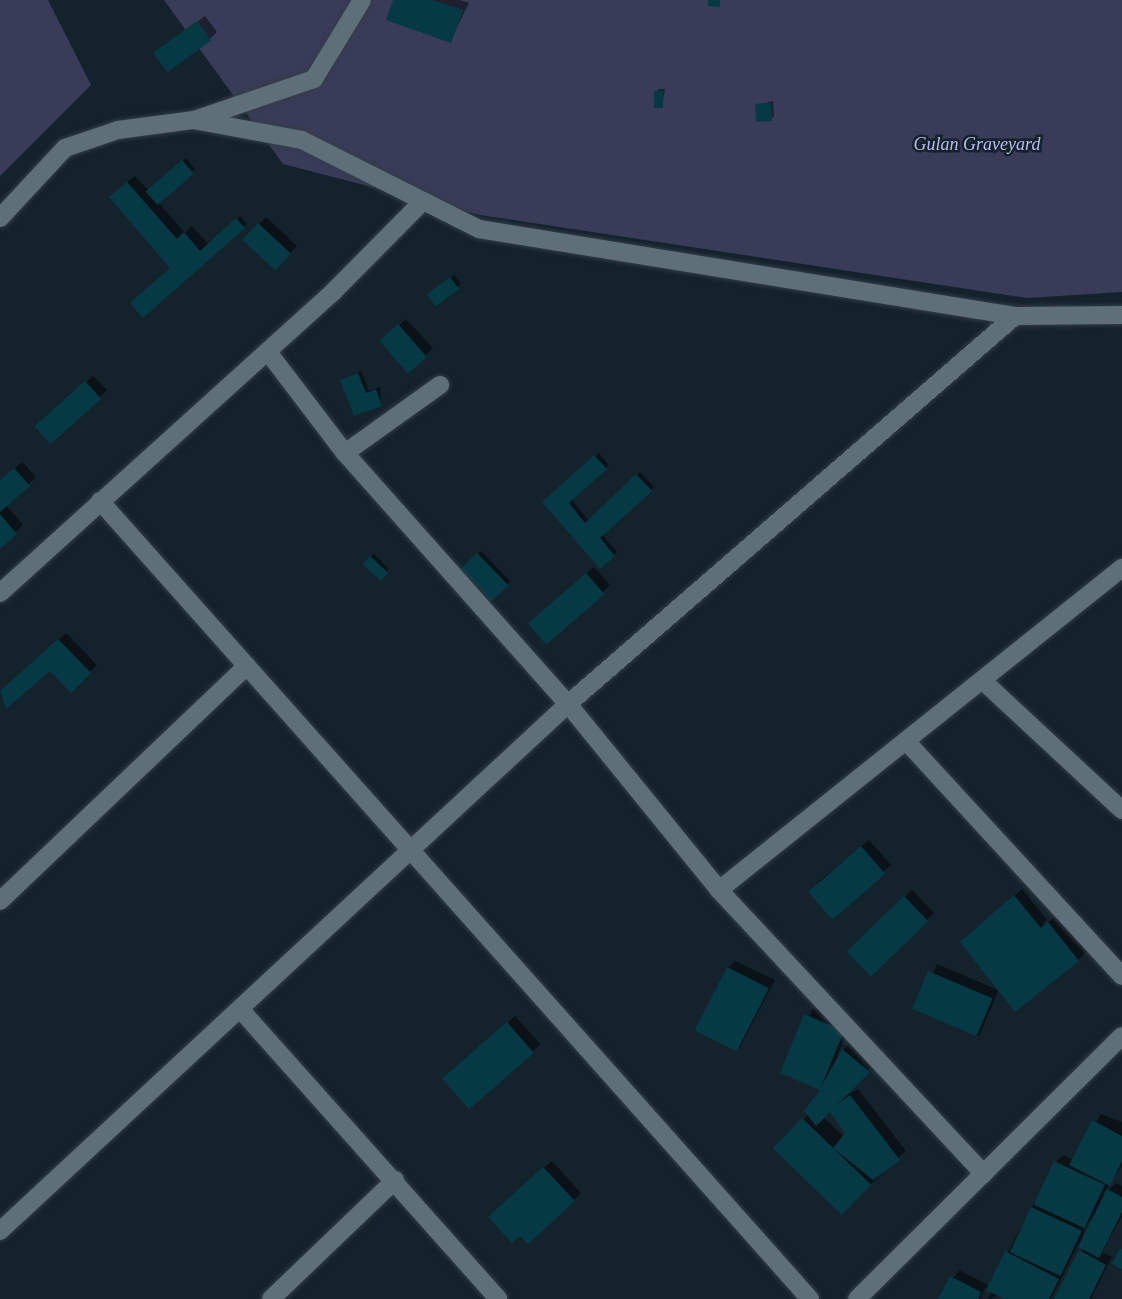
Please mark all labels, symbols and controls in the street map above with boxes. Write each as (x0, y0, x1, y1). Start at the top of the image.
park label: Gulan Graveyard (914, 133, 1040, 155)

